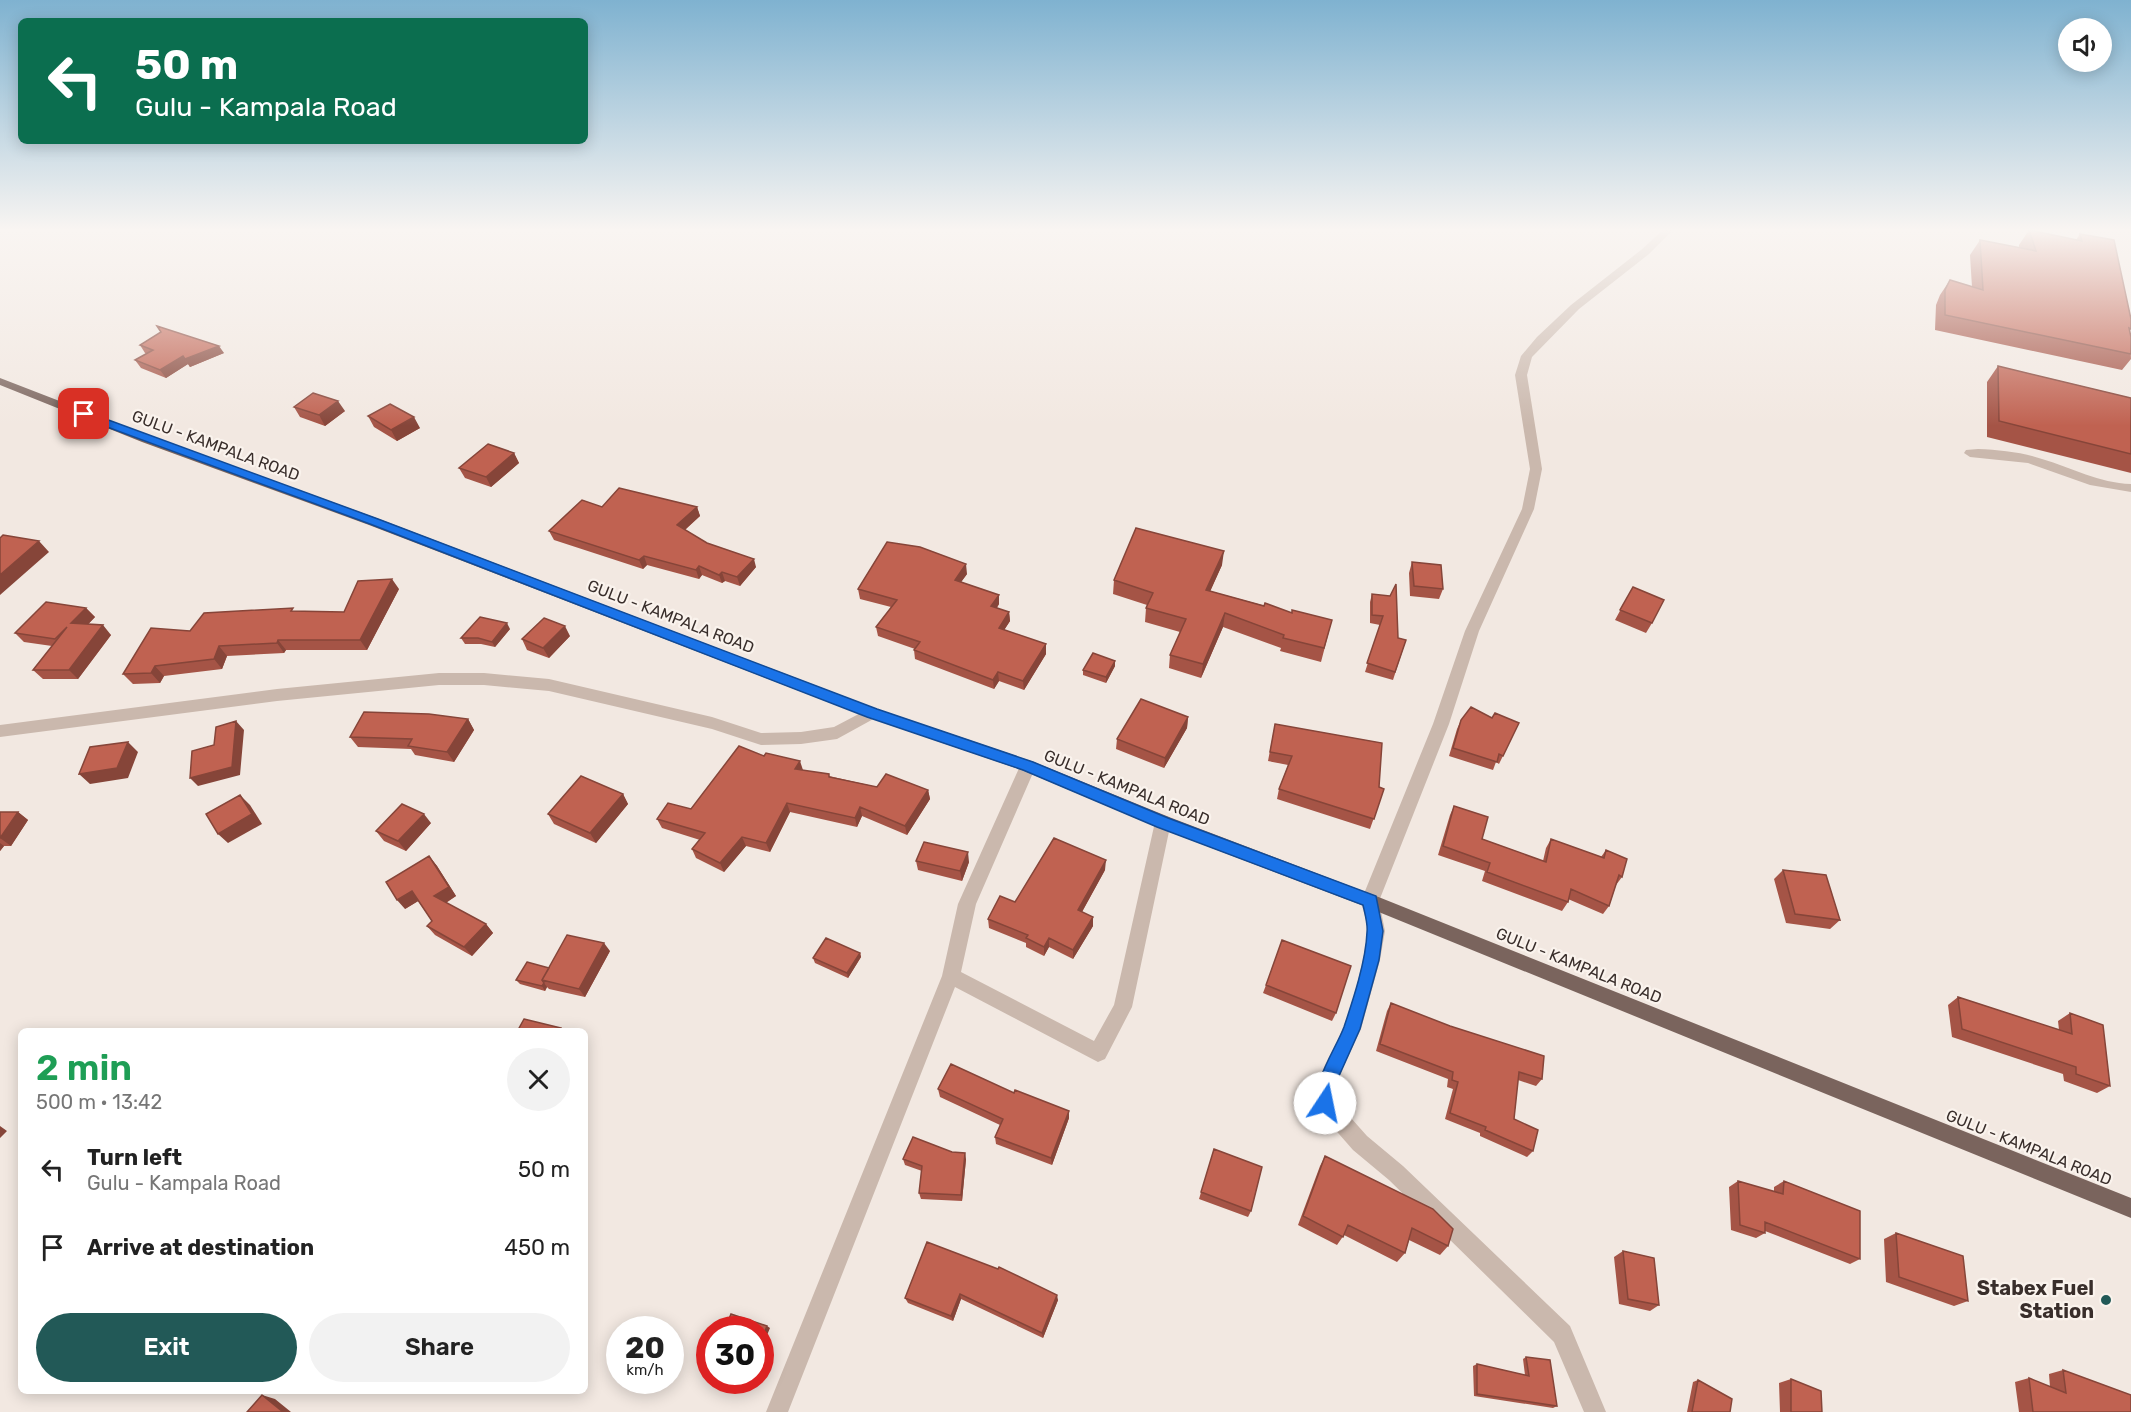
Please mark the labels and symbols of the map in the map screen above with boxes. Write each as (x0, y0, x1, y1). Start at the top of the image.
pin (58, 388, 109, 439)
street label: GULU - KAMPALA ROAD (129, 406, 302, 485)
street label: GULU - KAMPALA ROAD (585, 576, 757, 657)
street label: GULU - KAMPALA ROAD (1041, 745, 1212, 829)
street label: GULU - KAMPALA ROAD (1493, 923, 1664, 1007)
position arrow (1293, 1071, 1357, 1135)
street label: GULU - KAMPALA ROAD (1943, 1105, 2114, 1189)
place label: Stabex Fuel Station (1977, 1276, 2094, 1323)
marker: Stabex Fuel Station (2099, 1293, 2113, 1307)
speed limit sign: 30 (696, 1316, 774, 1394)

